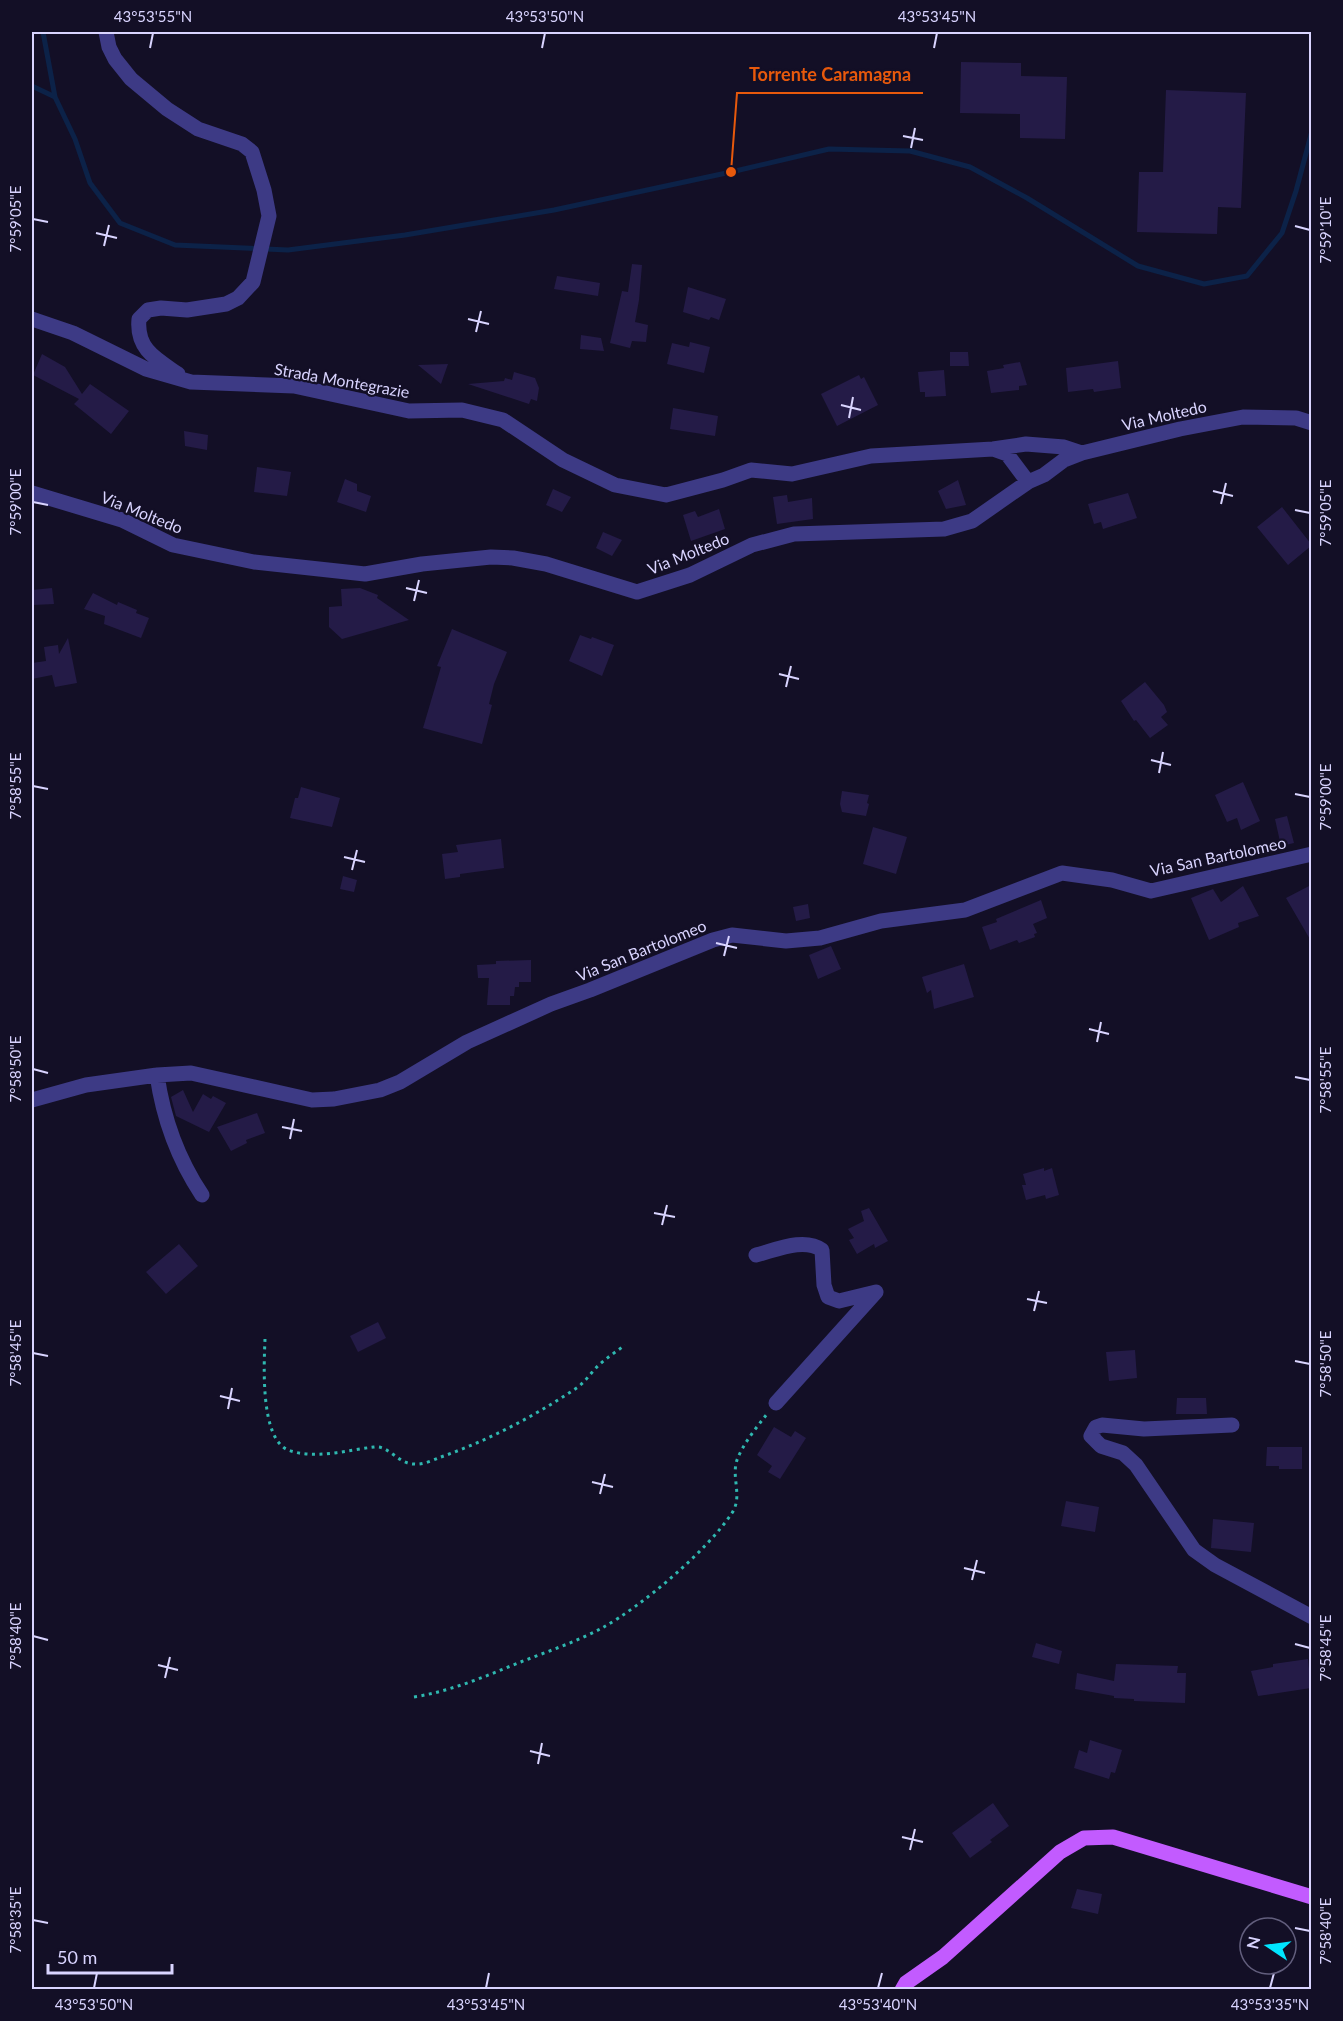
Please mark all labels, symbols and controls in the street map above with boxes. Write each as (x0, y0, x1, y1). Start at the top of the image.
text: 43°53'55"N (114, 7, 192, 25)
text: 43°53'50"N (506, 7, 584, 25)
text: 43°53'45"N (898, 7, 976, 25)
callout: Torrente Caramagna (737, 57, 923, 93)
text: Torrente Caramagna (749, 63, 911, 85)
text: 7°59'05"E (6, 186, 24, 253)
text: 7°59'10"E (1316, 197, 1334, 264)
street label: Strada Montegrazie (273, 359, 411, 401)
street label: Via Moltedo (1120, 396, 1208, 434)
text: 7°59'00"E (6, 469, 24, 536)
text: 7°59'05"E (1316, 480, 1334, 547)
street label: Via Moltedo (98, 487, 186, 537)
street label: Via Moltedo (644, 528, 732, 578)
text: 7°58'55"E (6, 753, 24, 820)
text: 7°59'00"E (1316, 764, 1334, 831)
street label: Via San Bartolomeo (1148, 832, 1288, 880)
street label: Via San Bartolomeo (573, 915, 709, 985)
text: 7°58'50"E (6, 1036, 24, 1103)
text: 7°58'55"E (1316, 1047, 1334, 1114)
text: 7°58'45"E (6, 1320, 24, 1387)
text: 7°58'50"E (1316, 1331, 1334, 1398)
text: 7°58'40"E (6, 1603, 24, 1670)
text: 7°58'45"E (1316, 1615, 1334, 1682)
text: 7°58'35"E (6, 1887, 24, 1954)
text: 7°58'40"E (1316, 1898, 1334, 1965)
north arrow (1238, 1916, 1298, 1976)
text: N (1242, 1934, 1264, 1951)
scale bar (48, 1937, 172, 1975)
text: 50 m (57, 1946, 97, 1968)
text: 43°53'50"N (55, 1995, 133, 2013)
text: 43°53'45"N (447, 1995, 525, 2013)
text: 43°53'40"N (839, 1995, 917, 2013)
text: 43°53'35"N (1231, 1995, 1309, 2013)

